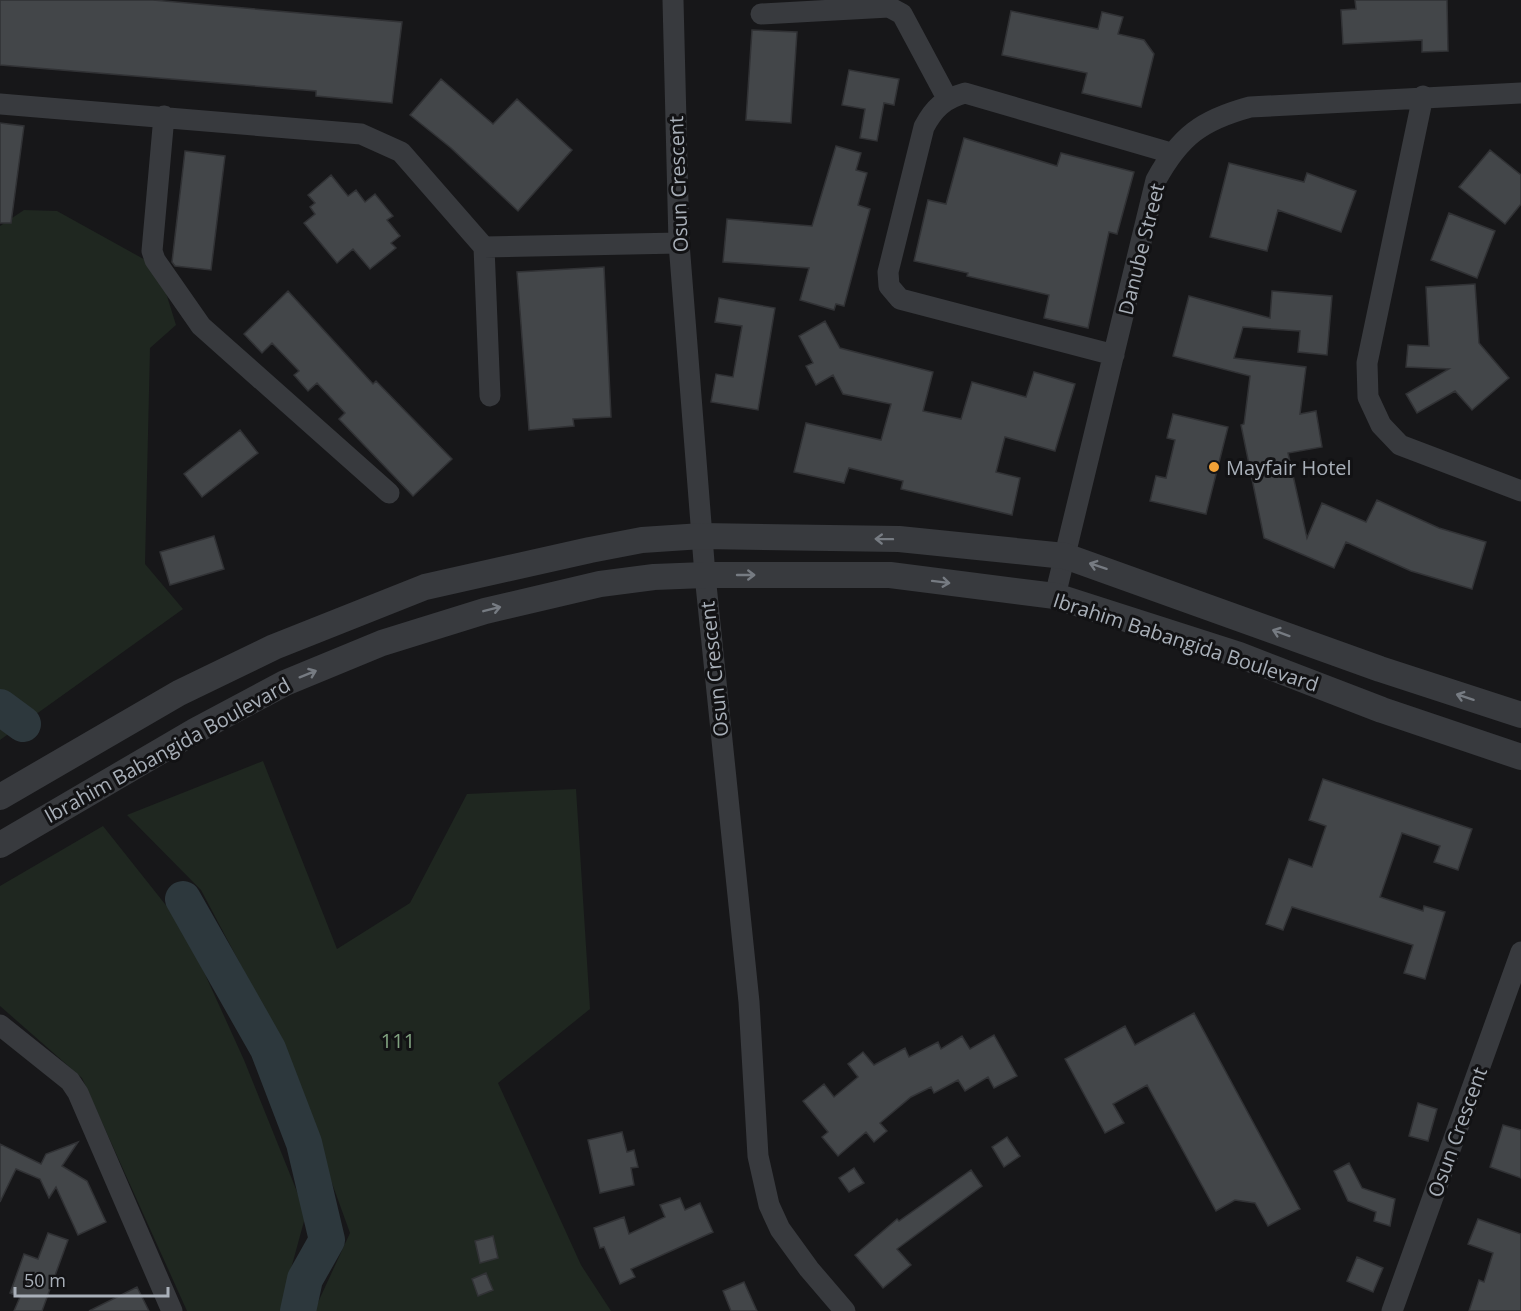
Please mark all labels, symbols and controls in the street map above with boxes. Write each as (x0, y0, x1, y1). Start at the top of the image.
street label: Osun Crescent (662, 115, 694, 253)
street label: Danube Street (1112, 180, 1170, 318)
place label: Mayfair Hotel (1226, 454, 1352, 481)
marker: Mayfair Hotel (1207, 460, 1221, 474)
one-way arrow (875, 533, 895, 545)
one-way arrow (1089, 560, 1108, 571)
one-way arrow (736, 569, 756, 581)
one-way arrow (930, 576, 950, 587)
street label: Ibrahim Babangida Boulevard (1050, 586, 1322, 698)
street label: Osun Crescent (693, 600, 735, 738)
one-way arrow (482, 603, 501, 615)
one-way arrow (1272, 626, 1291, 637)
one-way arrow (298, 668, 316, 679)
street label: Ibrahim Babangida Boulevard (39, 671, 295, 829)
one-way arrow (1456, 691, 1475, 702)
park label: 111 (381, 1027, 415, 1054)
street label: Osun Crescent (1421, 1063, 1493, 1201)
scale bar (15, 1260, 168, 1298)
text: 50 m (24, 1268, 66, 1292)

